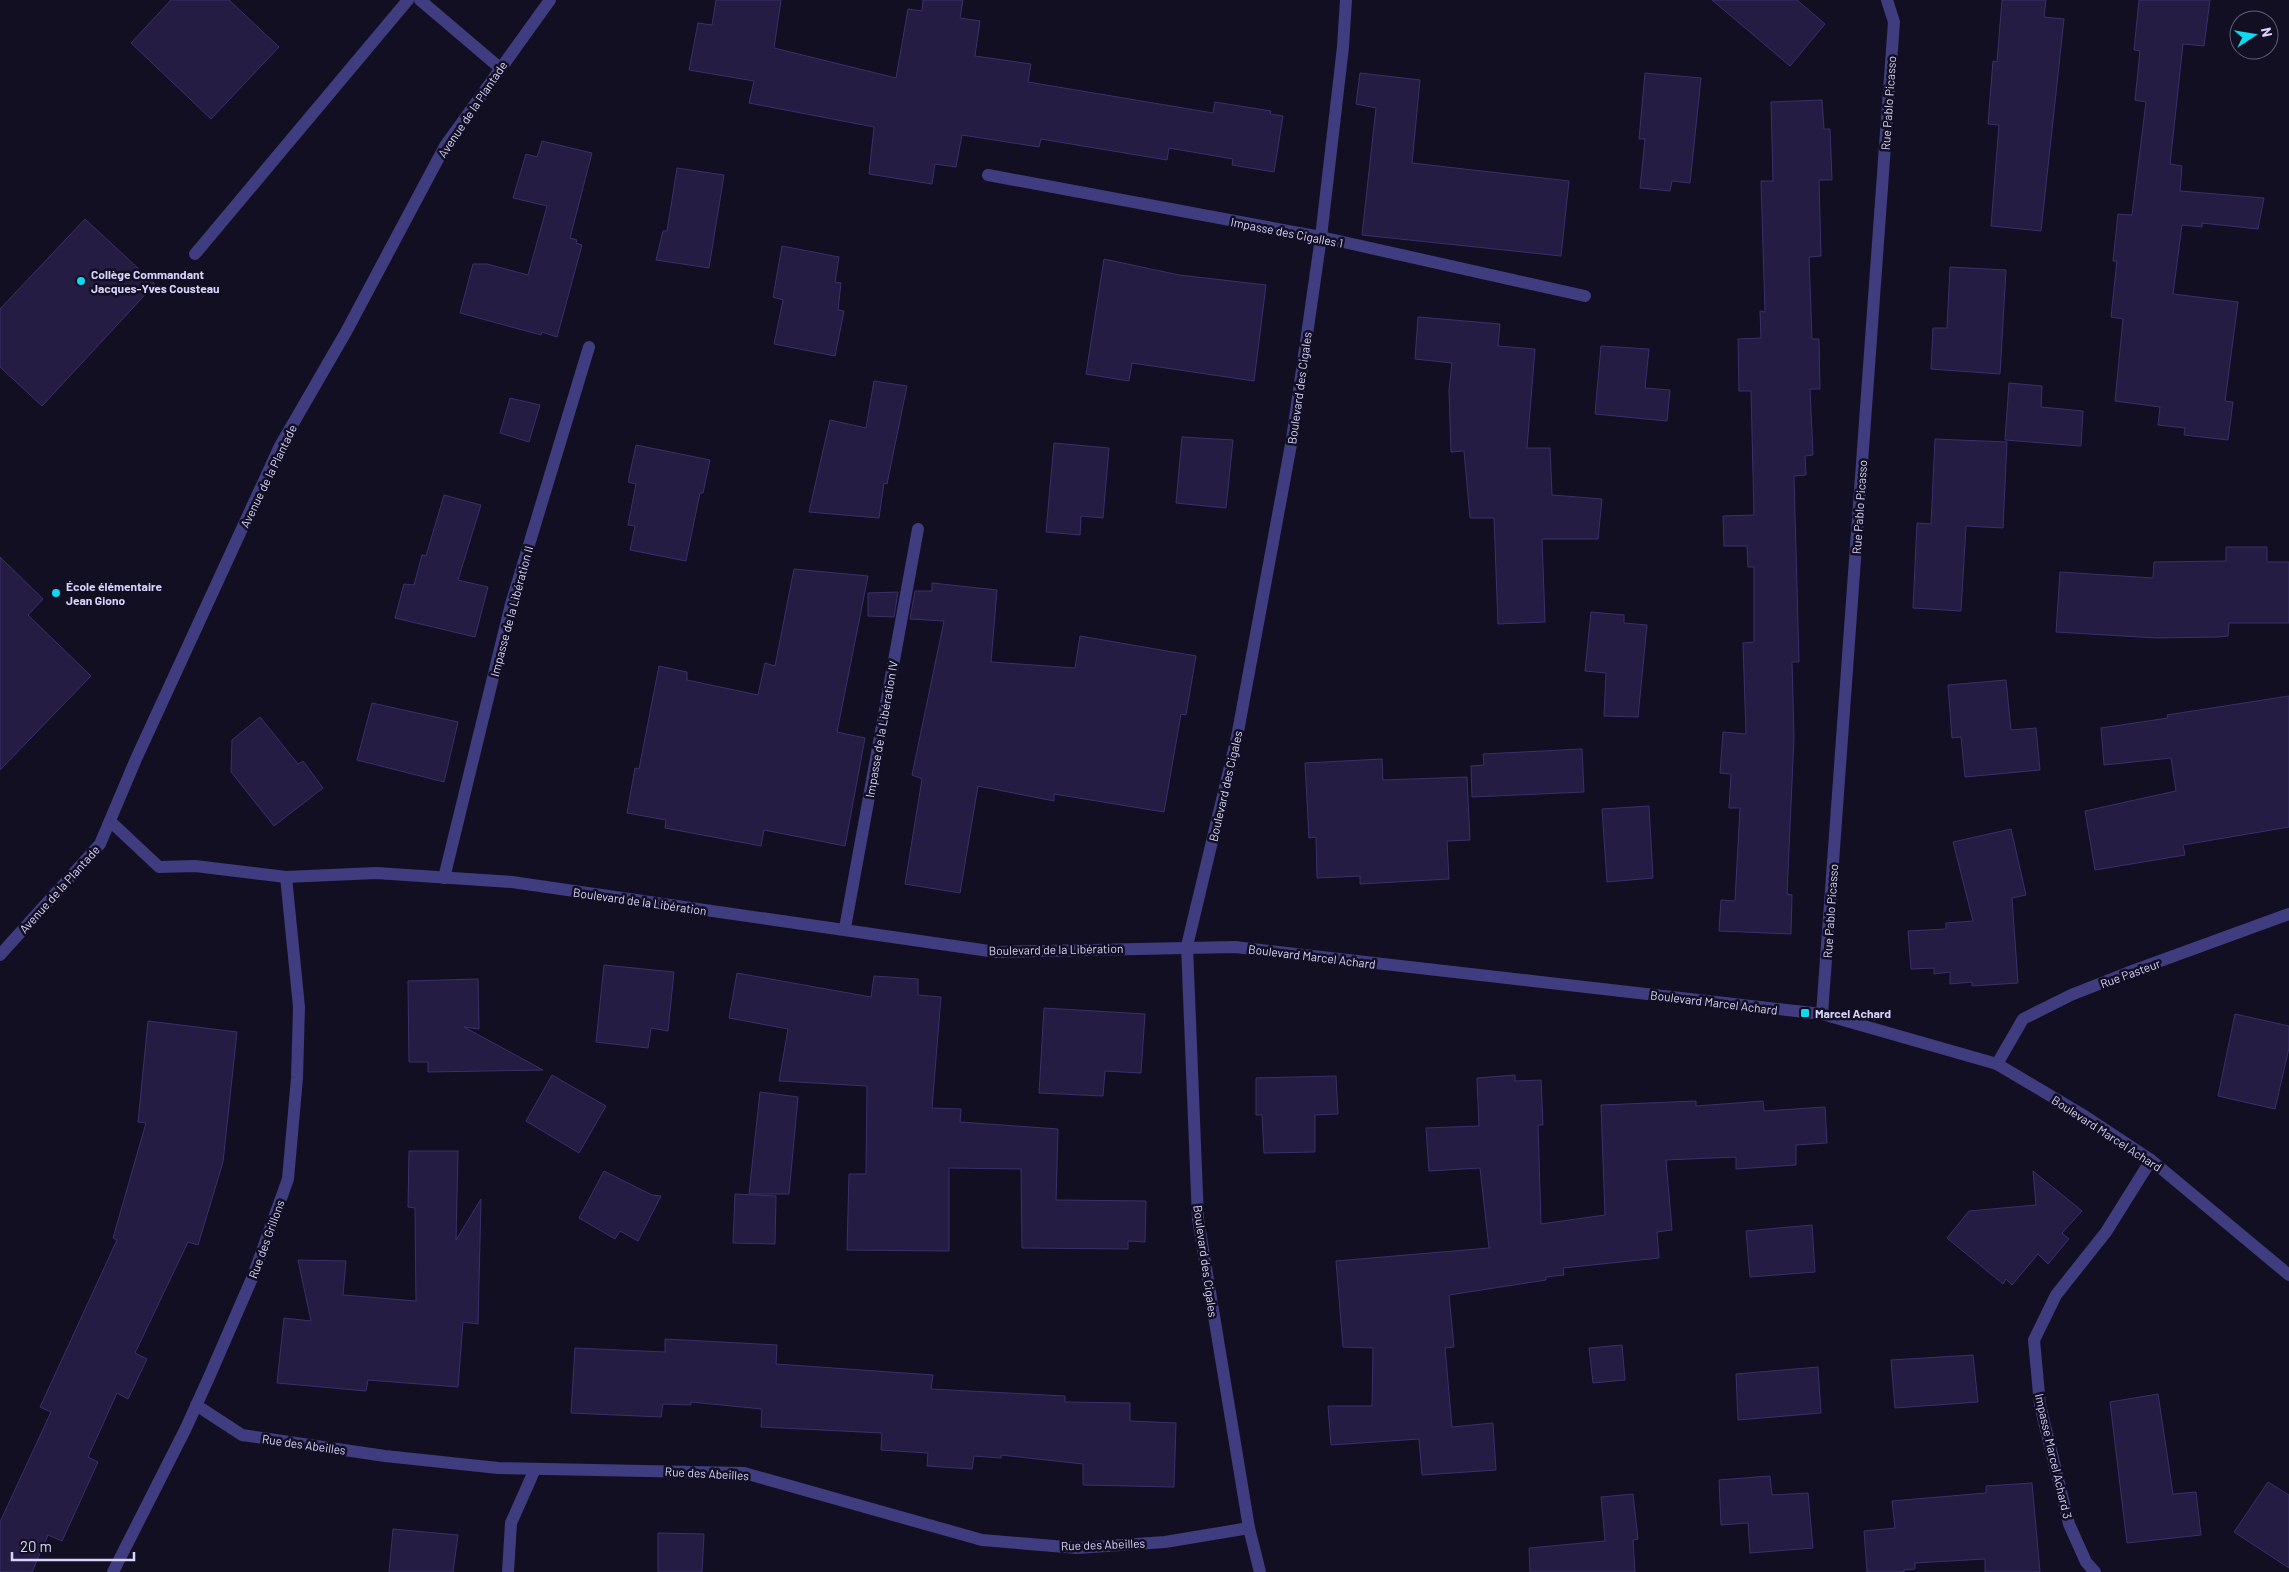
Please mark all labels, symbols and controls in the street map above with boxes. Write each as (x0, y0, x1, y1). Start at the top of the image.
north arrow (2229, 10, 2279, 60)
text: N (2258, 26, 2276, 39)
street label: Rue Pablo Picasso (1878, 55, 1898, 151)
street label: Avenue de la Plantade (435, 58, 509, 160)
street label: Impasse des Cigalles 1 (1230, 214, 1344, 250)
place label: Collège Commandant Jacques-Yves Cousteau (91, 267, 220, 295)
marker: Collège Commandant Jacques-Yves Cousteau (75, 275, 87, 287)
street label: Boulevard des Cigales (1284, 331, 1314, 445)
street label: Avenue de la Plantade (237, 422, 299, 530)
street label: Rue Pablo Picasso (1849, 459, 1869, 555)
street label: Impasse de la Libération II (487, 544, 535, 678)
place label: École élémentaire Jean Giono (66, 579, 162, 607)
marker: École élémentaire Jean Giono (50, 587, 62, 599)
street label: Impasse de la Libération IV (862, 659, 900, 799)
street label: Boulevard des Cigales (1205, 729, 1245, 843)
street label: Avenue de la Plantade (16, 842, 102, 936)
street label: Rue Pablo Picasso (1820, 863, 1840, 959)
street label: Boulevard de la Libération (572, 885, 708, 917)
street label: Boulevard de la Libération (989, 941, 1123, 957)
street label: Boulevard Marcel Achard (1248, 941, 1376, 971)
street label: Rue Pasteur (2098, 955, 2163, 990)
street label: Boulevard Marcel Achard (1650, 987, 1778, 1017)
place label: Marcel Achard (1815, 1006, 1891, 1020)
marker: Marcel Achard (1799, 1007, 1811, 1019)
street label: Boulevard Marcel Achard (2049, 1092, 2165, 1174)
street label: Rue des Grillons (245, 1198, 287, 1280)
street label: Boulevard des Cigales (1191, 1204, 1221, 1318)
street label: Impasse Marcel Achard 3 (2033, 1392, 2075, 1520)
street label: Rue des Abeilles (261, 1431, 347, 1457)
street label: Rue des Abeilles (665, 1464, 750, 1482)
scale bar (12, 1530, 135, 1562)
street label: Rue des Abeilles (1061, 1536, 1146, 1552)
text: 20 m (20, 1537, 52, 1555)

